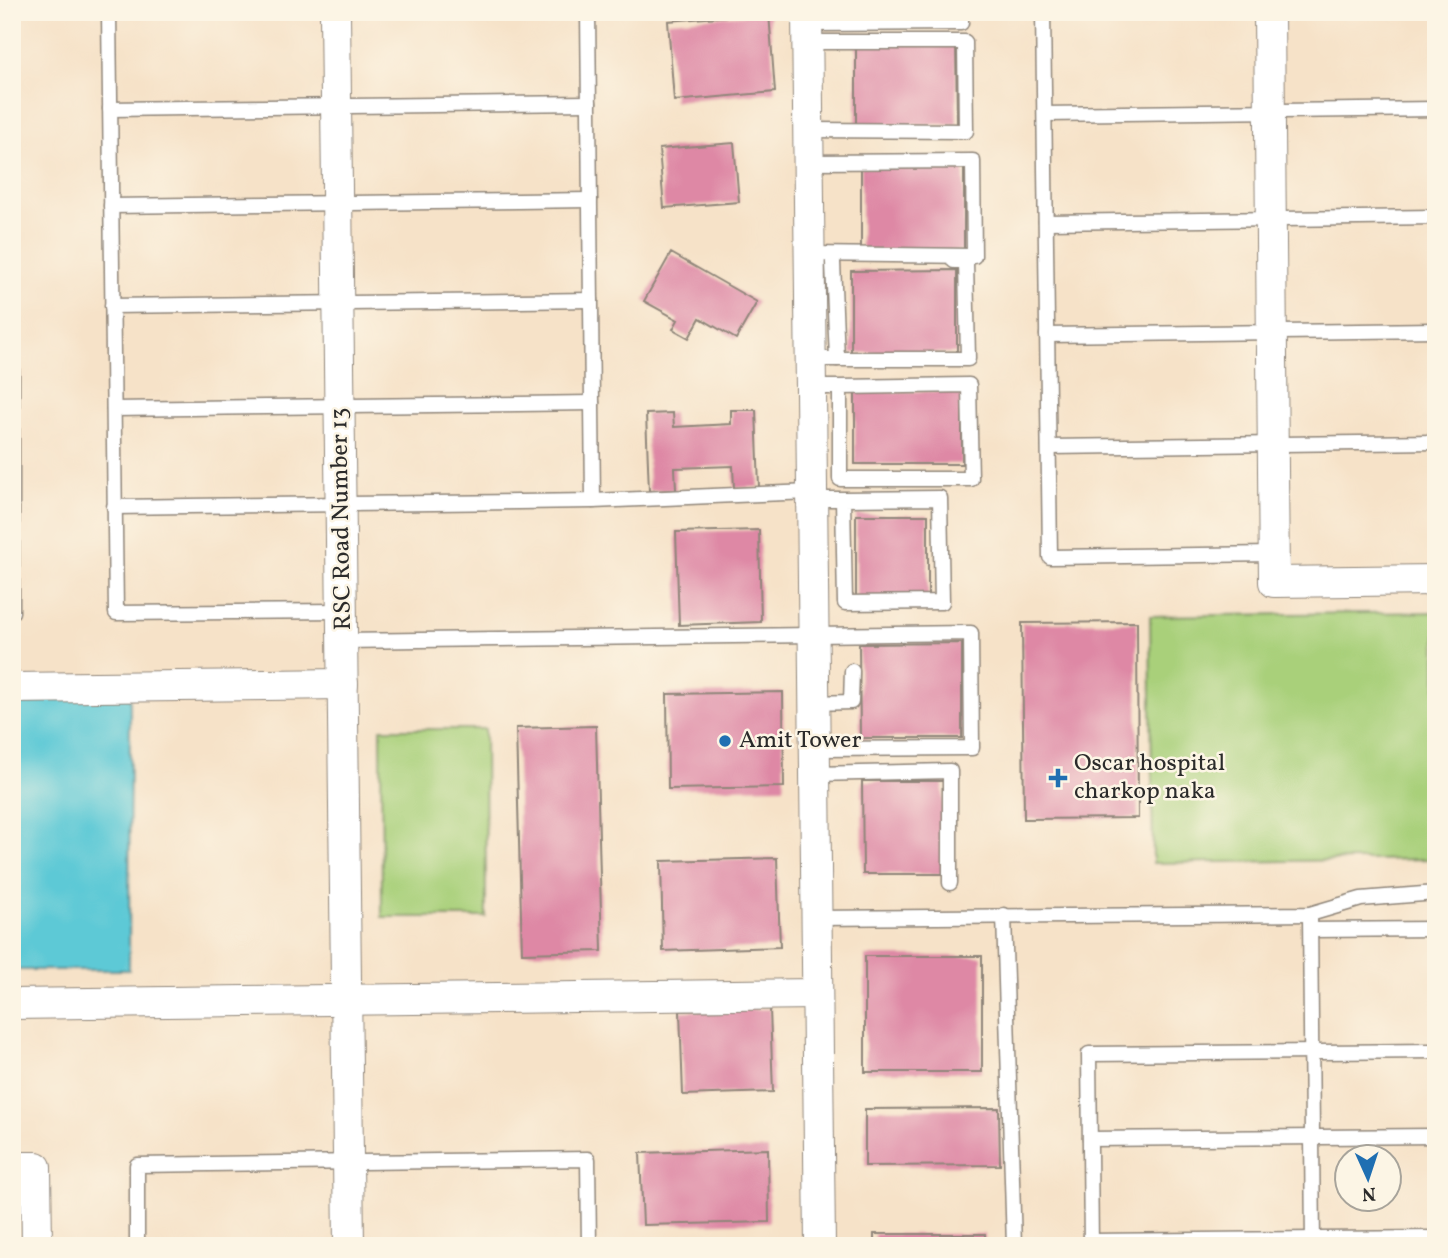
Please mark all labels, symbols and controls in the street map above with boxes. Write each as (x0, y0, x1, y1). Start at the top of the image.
street label: RSC Road Number 13 (323, 407, 361, 631)
place label: Amit Tower (739, 724, 862, 758)
marker: Amit Tower (717, 733, 733, 749)
place label: Oscar hospital charkop naka (1074, 747, 1225, 809)
marker: Oscar hospital charkop naka (1048, 768, 1068, 788)
north arrow (1332, 1142, 1402, 1212)
text: N (1361, 1180, 1376, 1206)

